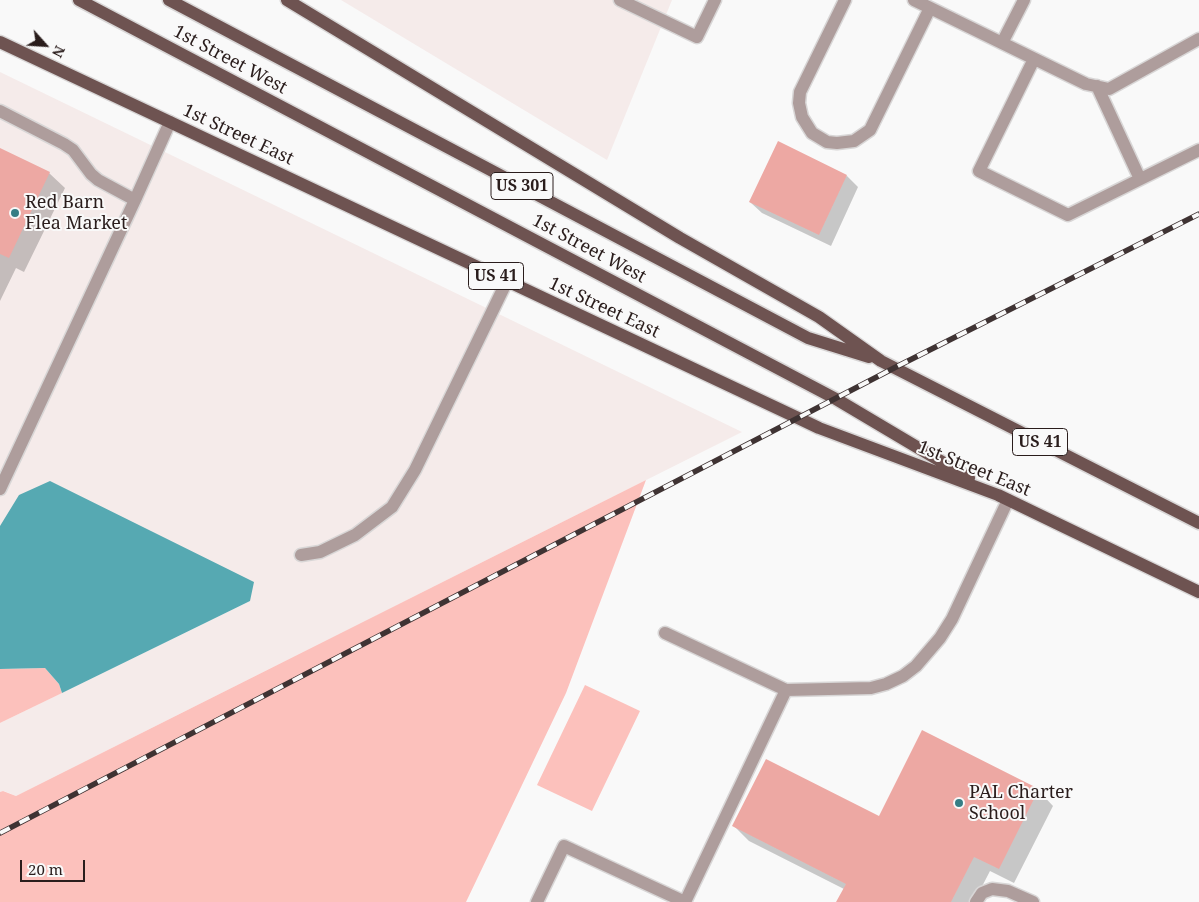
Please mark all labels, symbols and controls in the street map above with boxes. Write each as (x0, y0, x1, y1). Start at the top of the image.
north arrow (20, 20, 70, 70)
street label: 1st Street West (169, 21, 291, 99)
text: N (48, 43, 70, 61)
street label: 1st Street East (179, 100, 297, 170)
road number: US 301 (491, 172, 553, 200)
place label: Red Barn Flea Market (25, 192, 127, 234)
marker: Red Barn Flea Market (9, 207, 21, 219)
street label: 1st Street West (528, 210, 650, 288)
road number: US 41 (468, 262, 524, 290)
street label: 1st Street East (545, 273, 663, 343)
road number: US 41 (1012, 428, 1068, 456)
street label: 1st Street East (914, 437, 1034, 501)
place label: PAL Charter School (969, 782, 1073, 824)
marker: PAL Charter School (953, 797, 965, 809)
scale bar (22, 850, 88, 882)
text: 20 m (28, 859, 63, 879)

